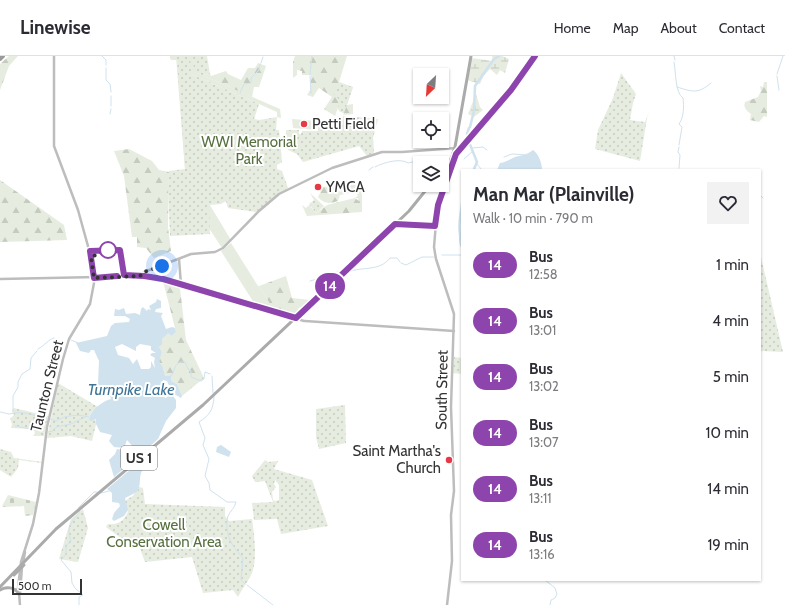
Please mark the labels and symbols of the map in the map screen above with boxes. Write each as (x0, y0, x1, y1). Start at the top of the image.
north arrow (413, 68, 449, 104)
place label: Petti Field (312, 115, 375, 133)
marker: Petti Field (299, 119, 309, 129)
park label: WWI Memorial Park (201, 133, 297, 168)
place label: YMCA (325, 178, 365, 196)
marker: YMCA (313, 182, 323, 192)
unlabelled marker (99, 241, 117, 259)
your location (152, 256, 172, 276)
line badge: 14 (312, 273, 348, 299)
street label: Taunton Street (27, 338, 67, 434)
street label: South Street (432, 350, 452, 430)
water label: Turnpike Lake (87, 380, 175, 399)
place label: Saint Martha's Church (352, 442, 441, 477)
road number: US 1 (121, 446, 157, 470)
marker: Saint Martha's Church (444, 455, 454, 465)
park label: Cowell Conservation Area (106, 516, 223, 551)
scale bar (12, 577, 82, 596)

